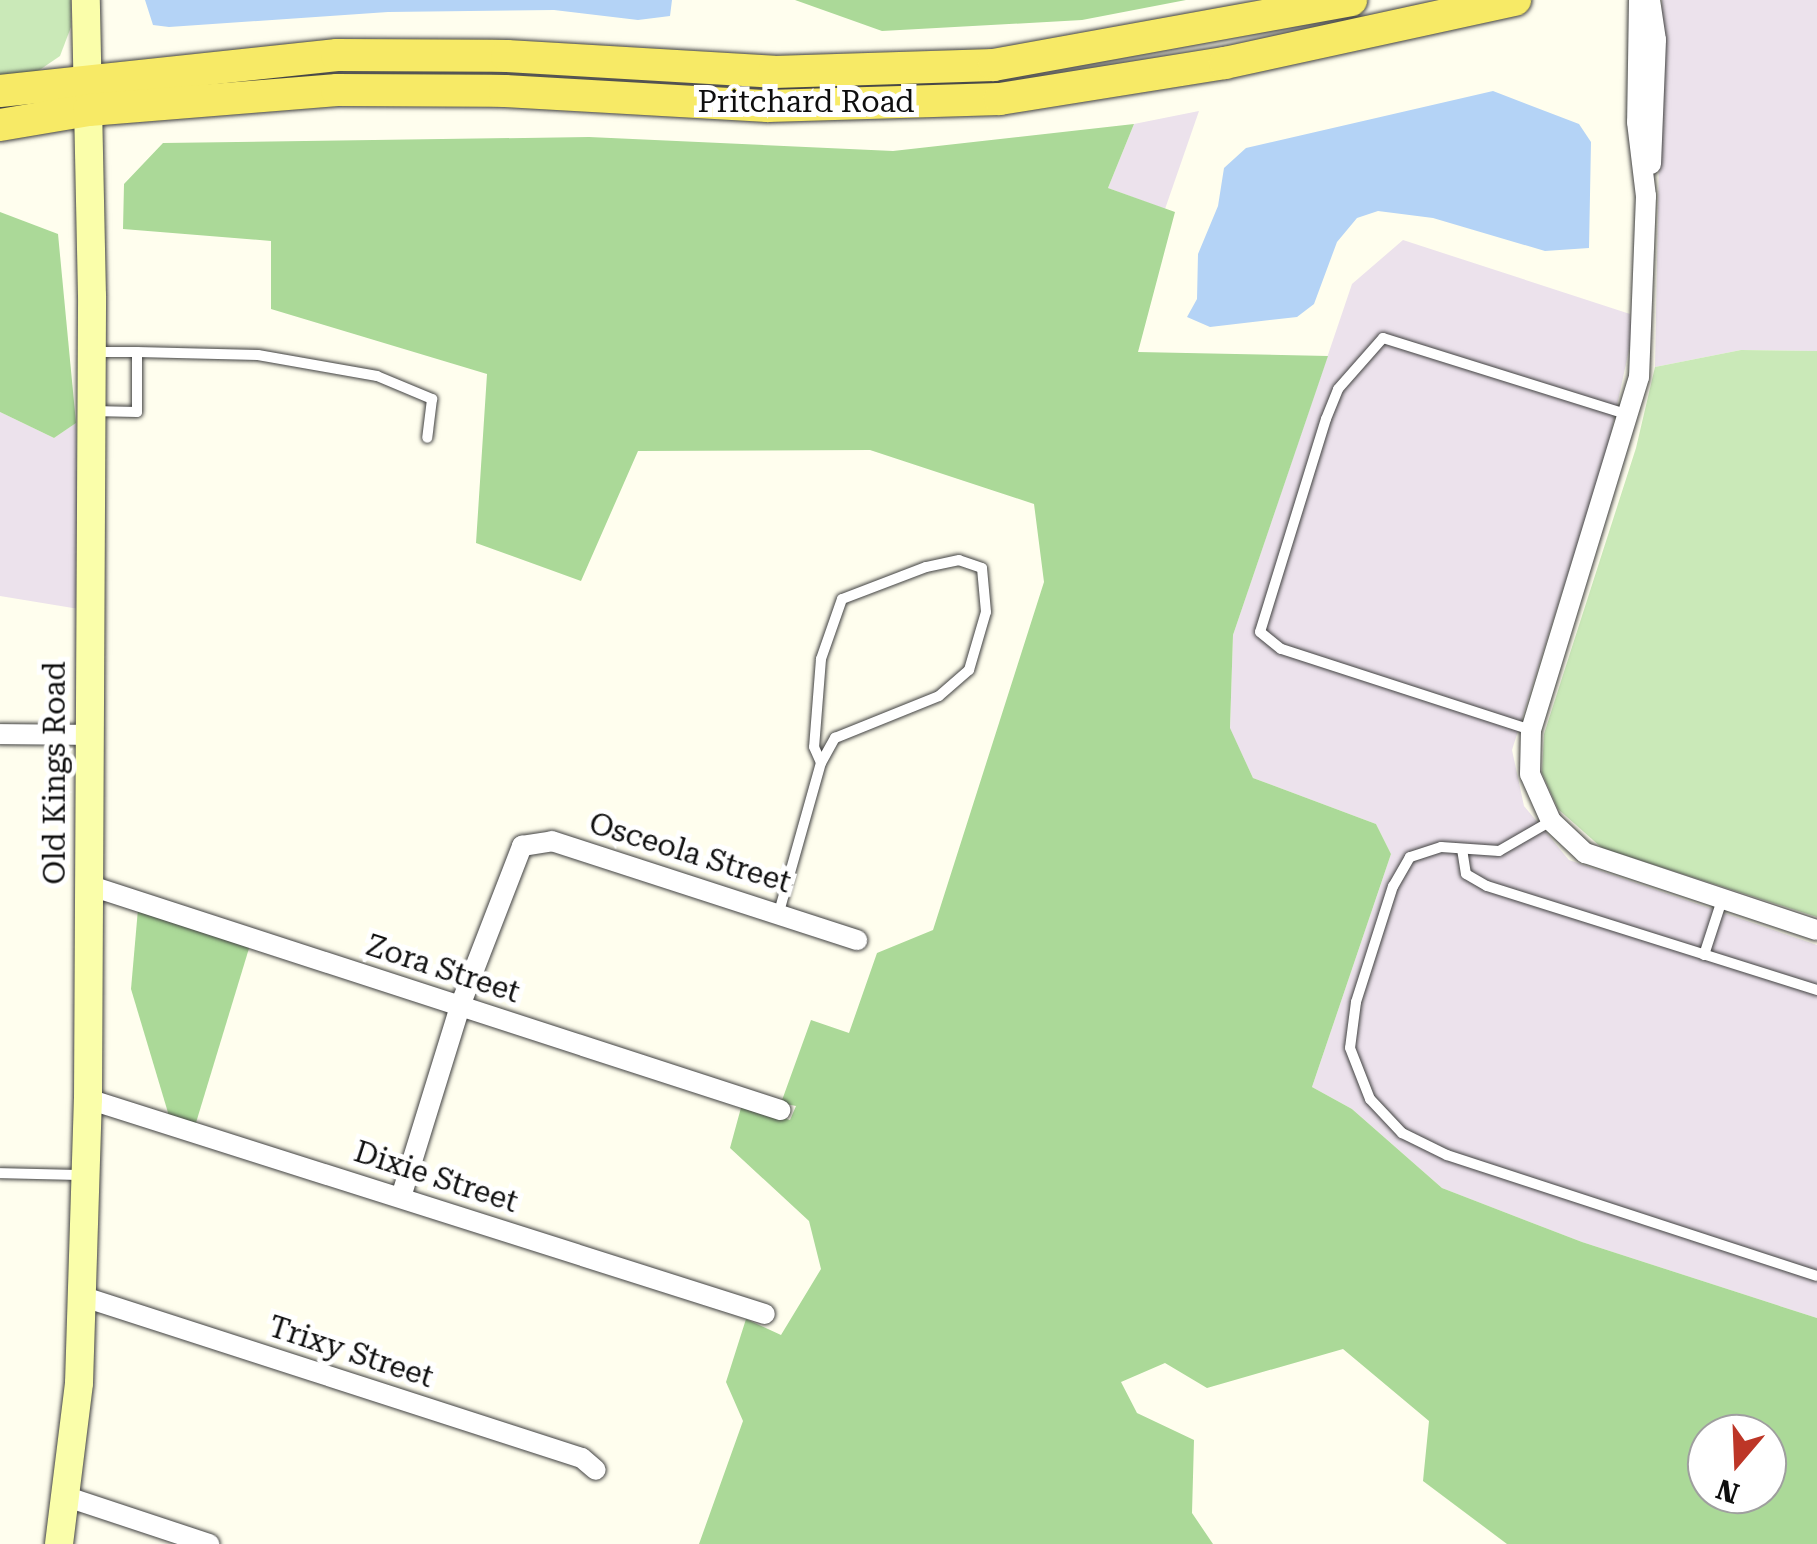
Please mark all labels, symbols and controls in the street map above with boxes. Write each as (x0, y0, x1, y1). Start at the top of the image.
street label: Pritchard Road (697, 84, 915, 120)
street label: Old Kings Road (37, 661, 73, 885)
street label: Osceola Street (585, 805, 795, 901)
street label: Zora Street (362, 927, 524, 1011)
street label: Dixie Street (350, 1134, 522, 1220)
street label: Trixy Street (264, 1308, 438, 1396)
north arrow (1687, 1414, 1787, 1514)
text: N (1712, 1472, 1743, 1510)

